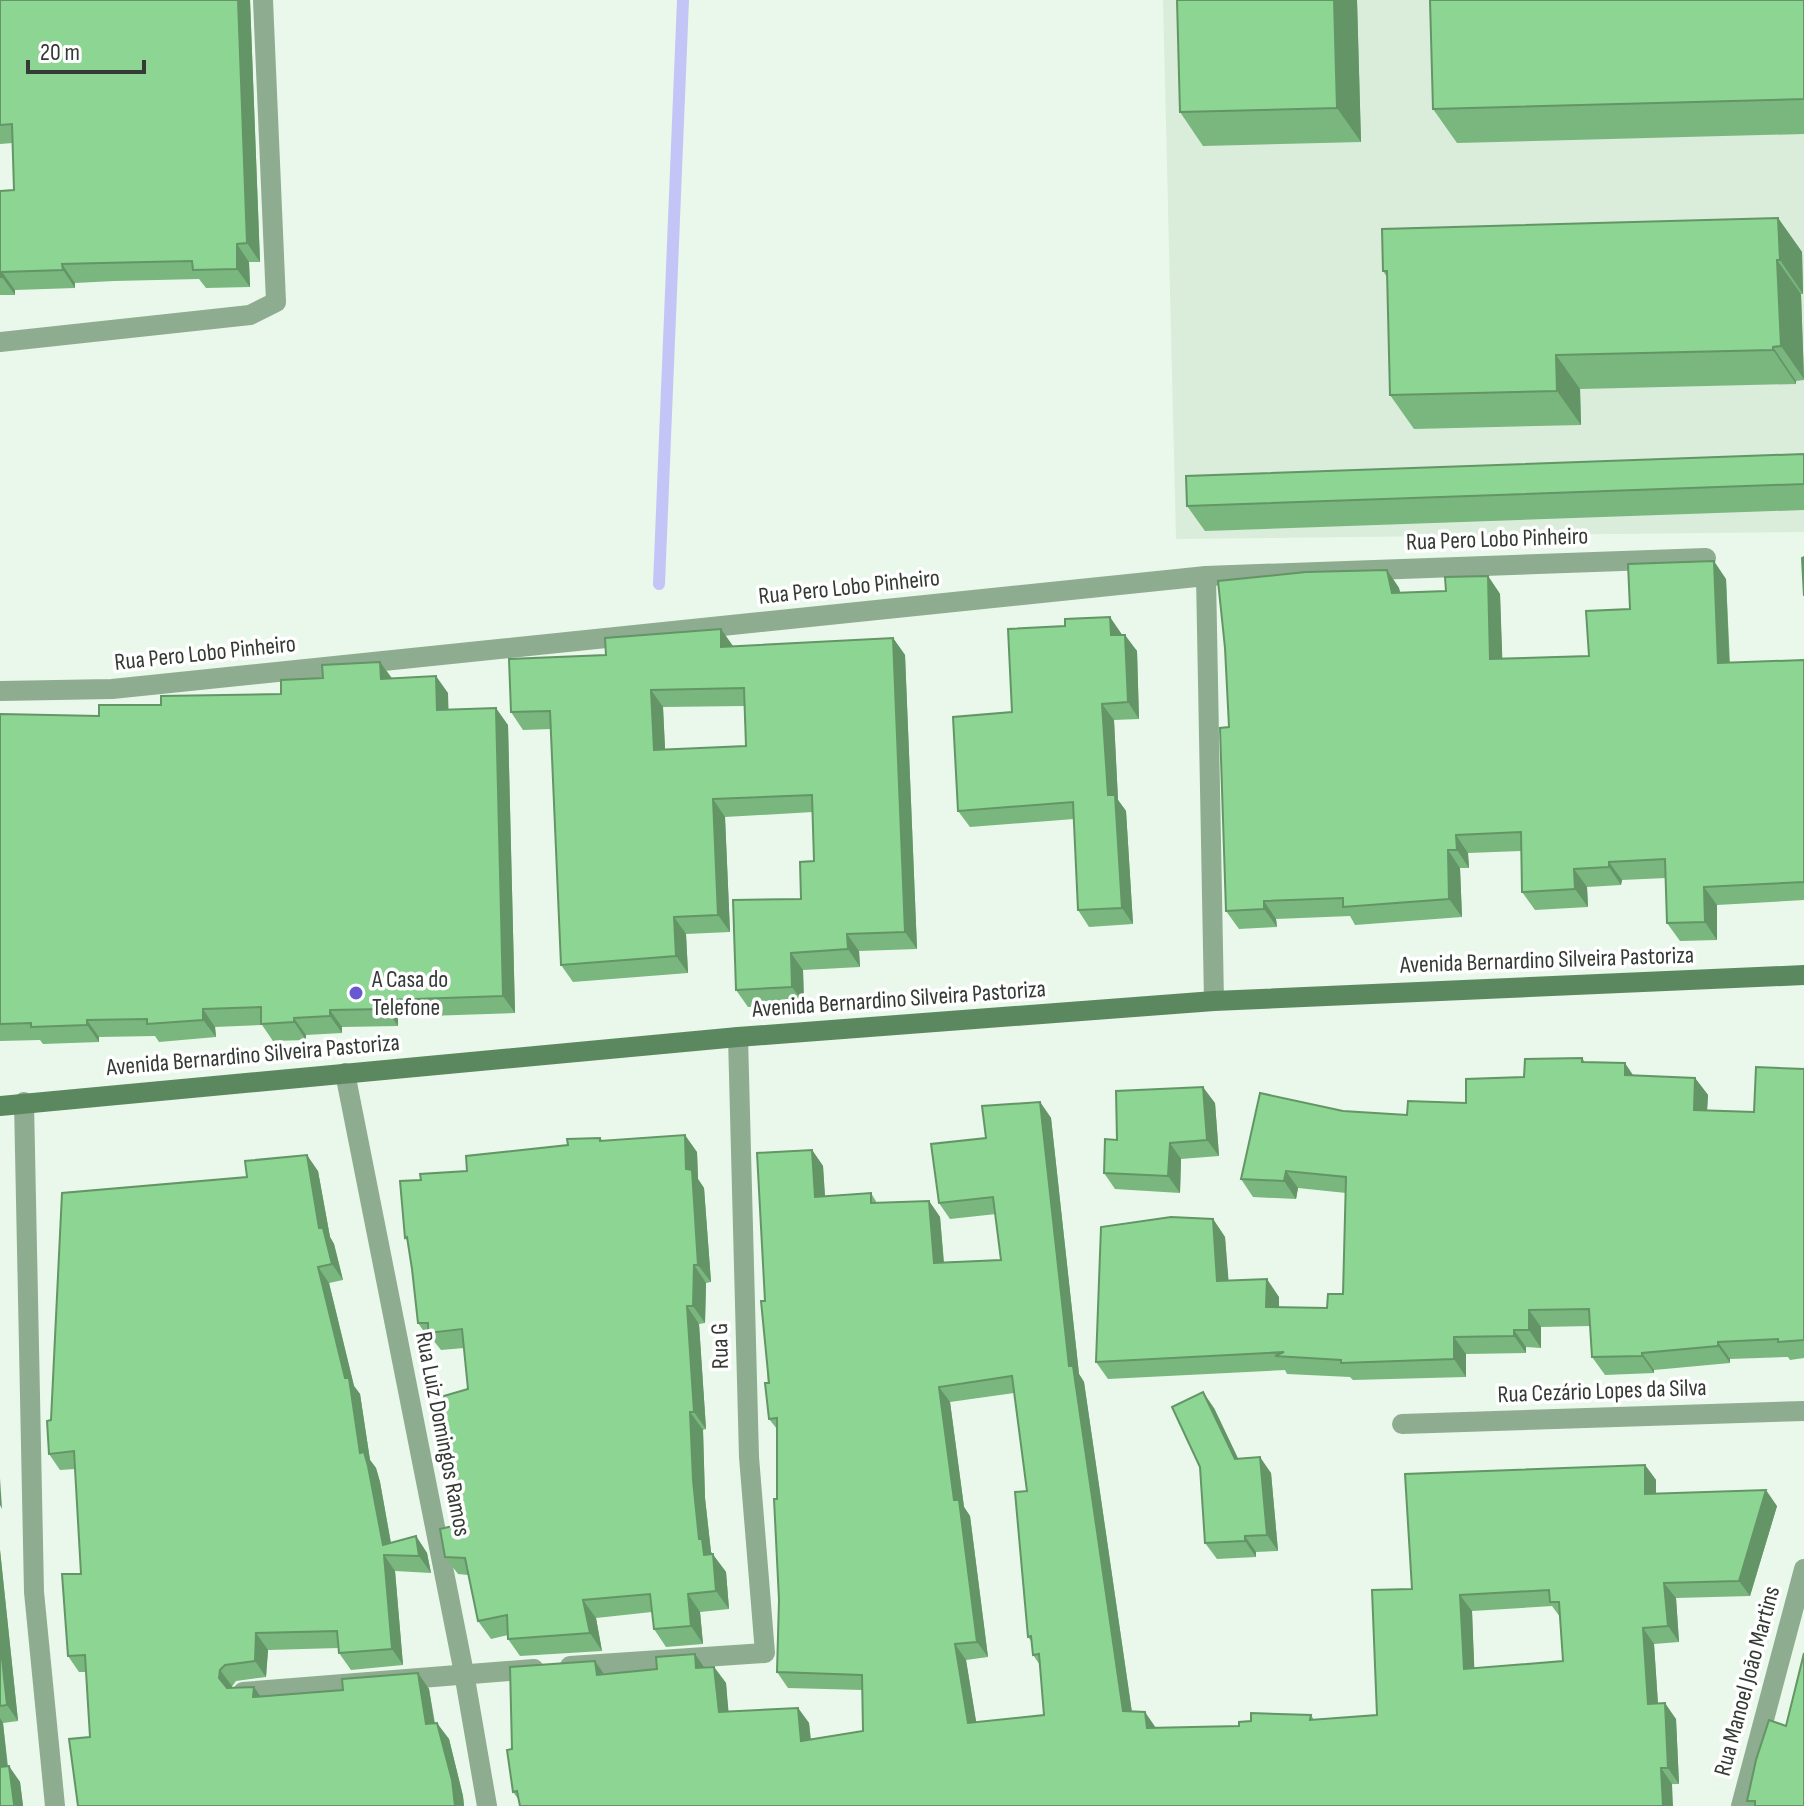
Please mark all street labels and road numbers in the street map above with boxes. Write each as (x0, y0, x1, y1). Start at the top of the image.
street label: Rua Pero Lobo Pinheiro (1405, 521, 1589, 557)
street label: Rua Pero Lobo Pinheiro (757, 563, 941, 611)
street label: Rua Pero Lobo Pinheiro (113, 629, 297, 677)
street label: Avenida Bernardino Silveira Pastoriza (1398, 940, 1695, 980)
street label: Avenida Bernardino Silveira Pastoriza (750, 974, 1047, 1024)
street label: Avenida Bernardino Silveira Pastoriza (104, 1028, 401, 1082)
street label: Rua G (705, 1323, 735, 1369)
street label: Rua Luiz Domingos Ramos (409, 1329, 477, 1539)
street label: Rua Cezário Lopes da Silva (1497, 1373, 1707, 1409)
street label: Rua Manoel João Martins (1708, 1583, 1786, 1779)

